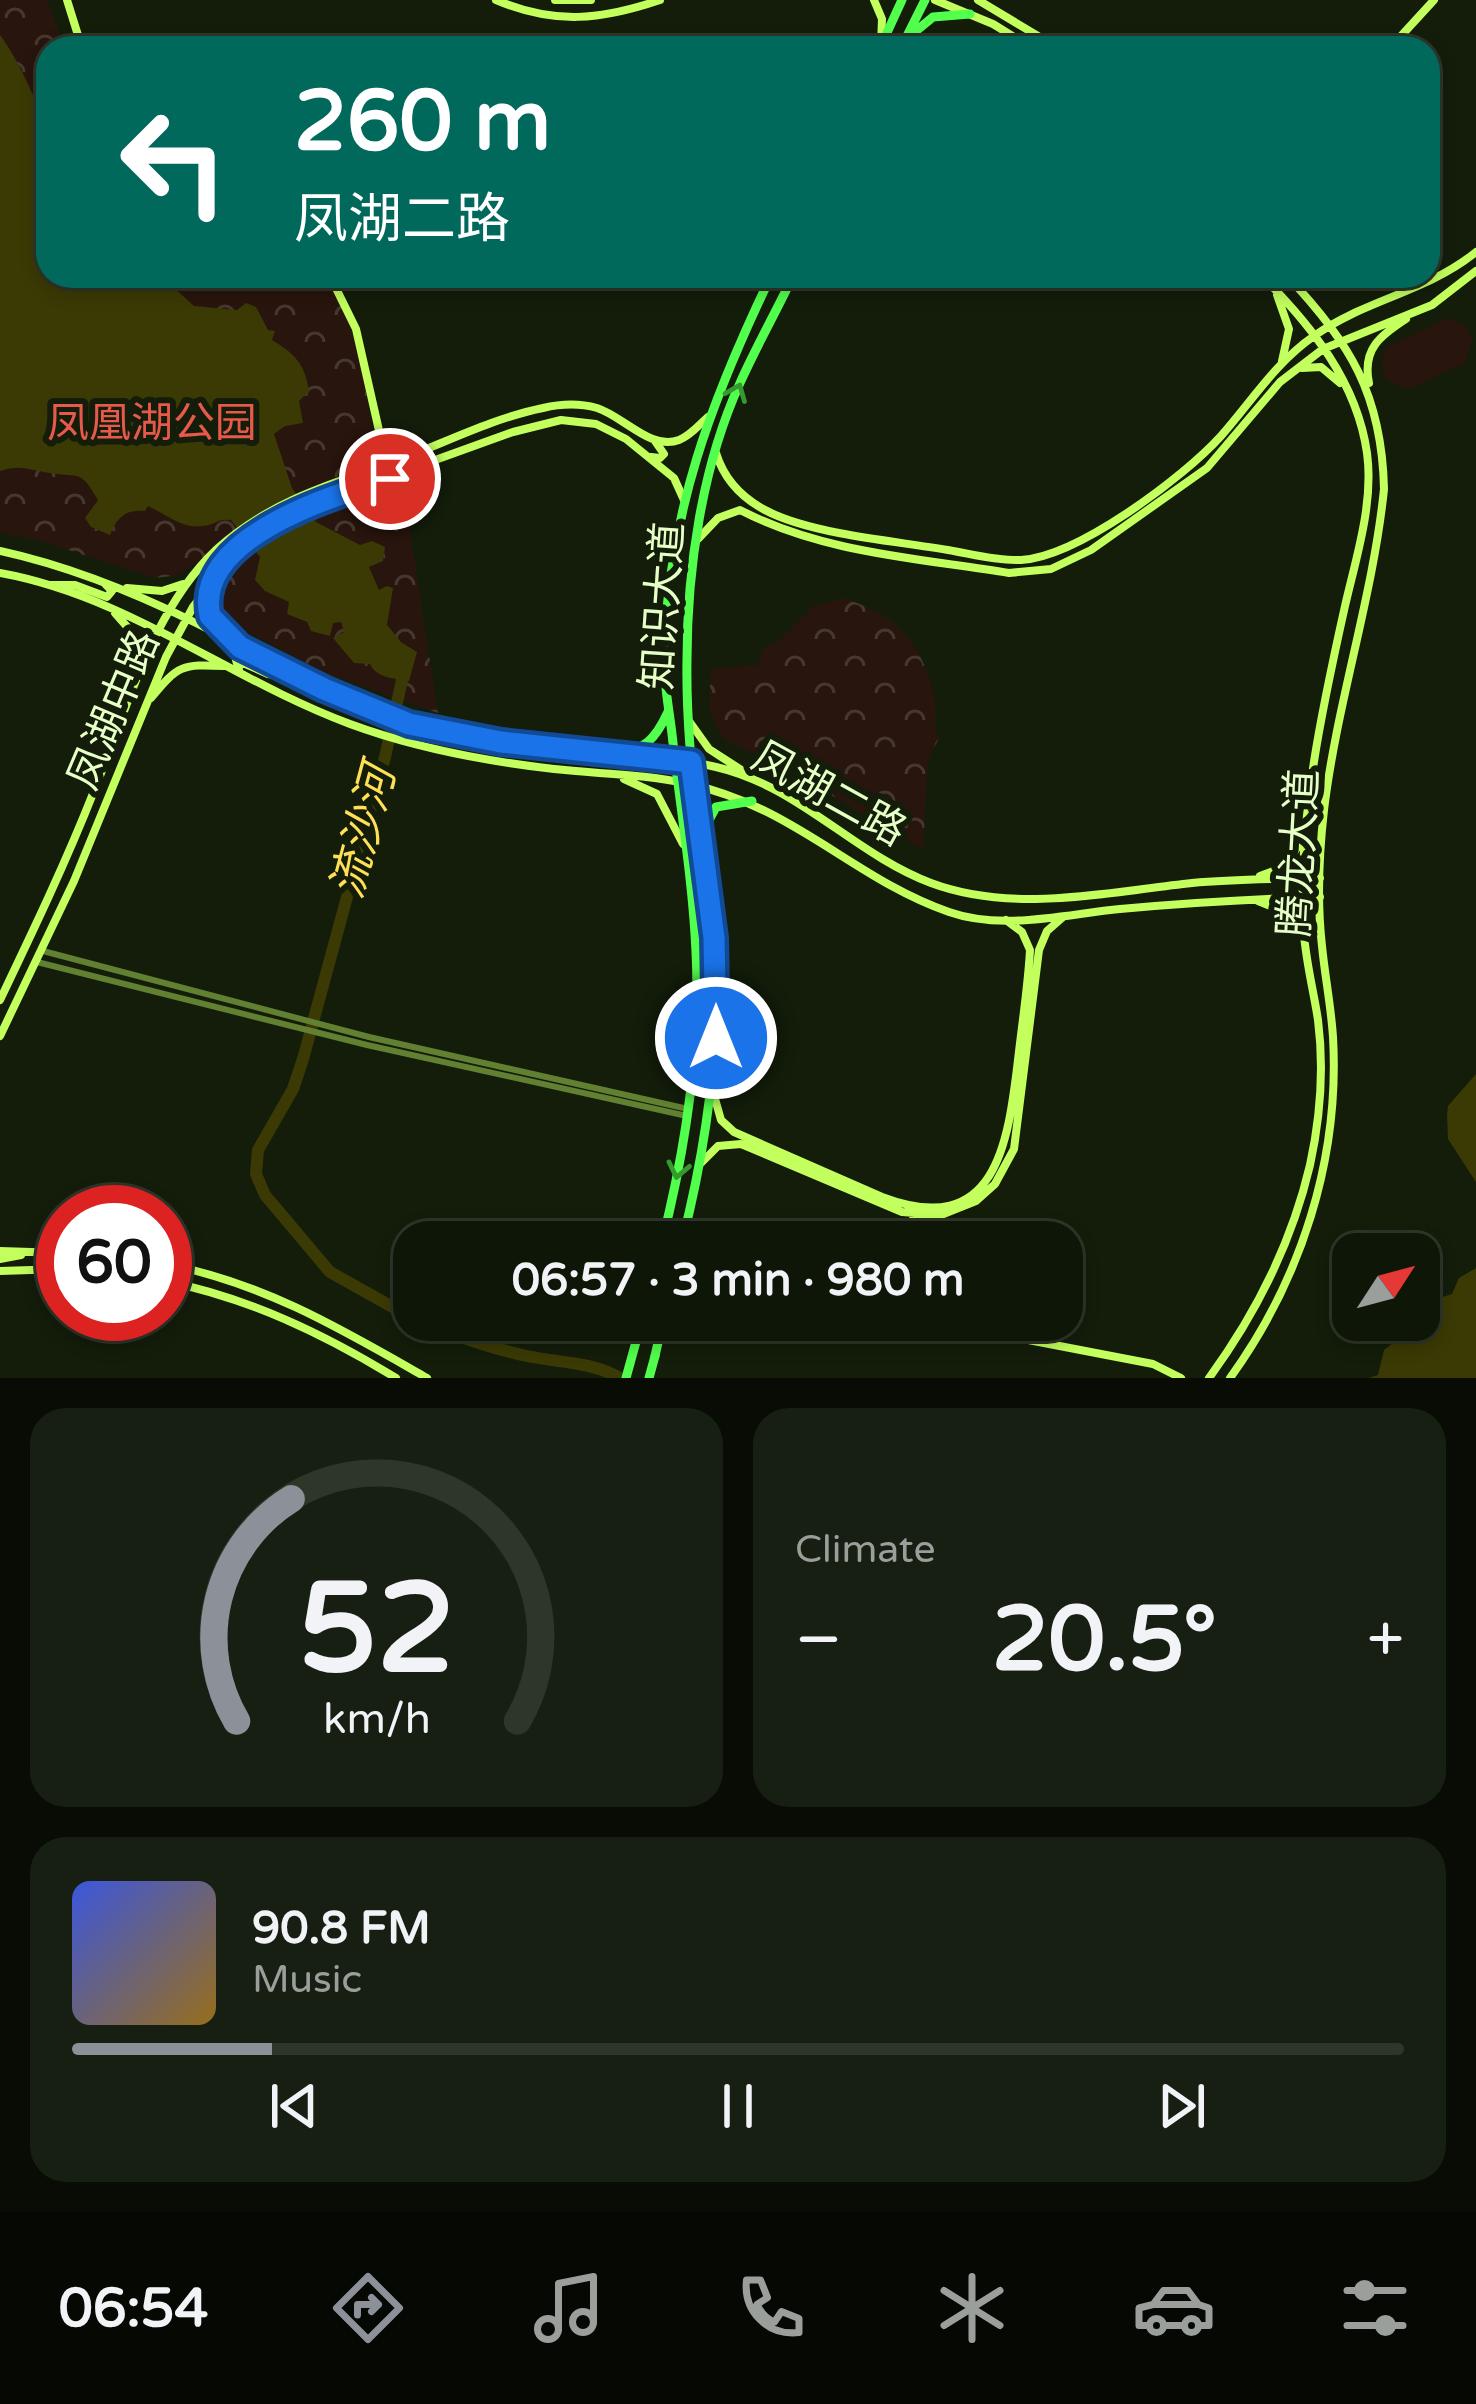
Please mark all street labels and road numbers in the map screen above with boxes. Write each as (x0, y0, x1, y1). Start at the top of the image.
street label: 知识大道 (632, 520, 694, 692)
street label: 凤湖中路 (58, 623, 170, 797)
street label: 凤湖二路 (743, 731, 915, 857)
street label: 腾龙大道 (1269, 768, 1329, 938)

